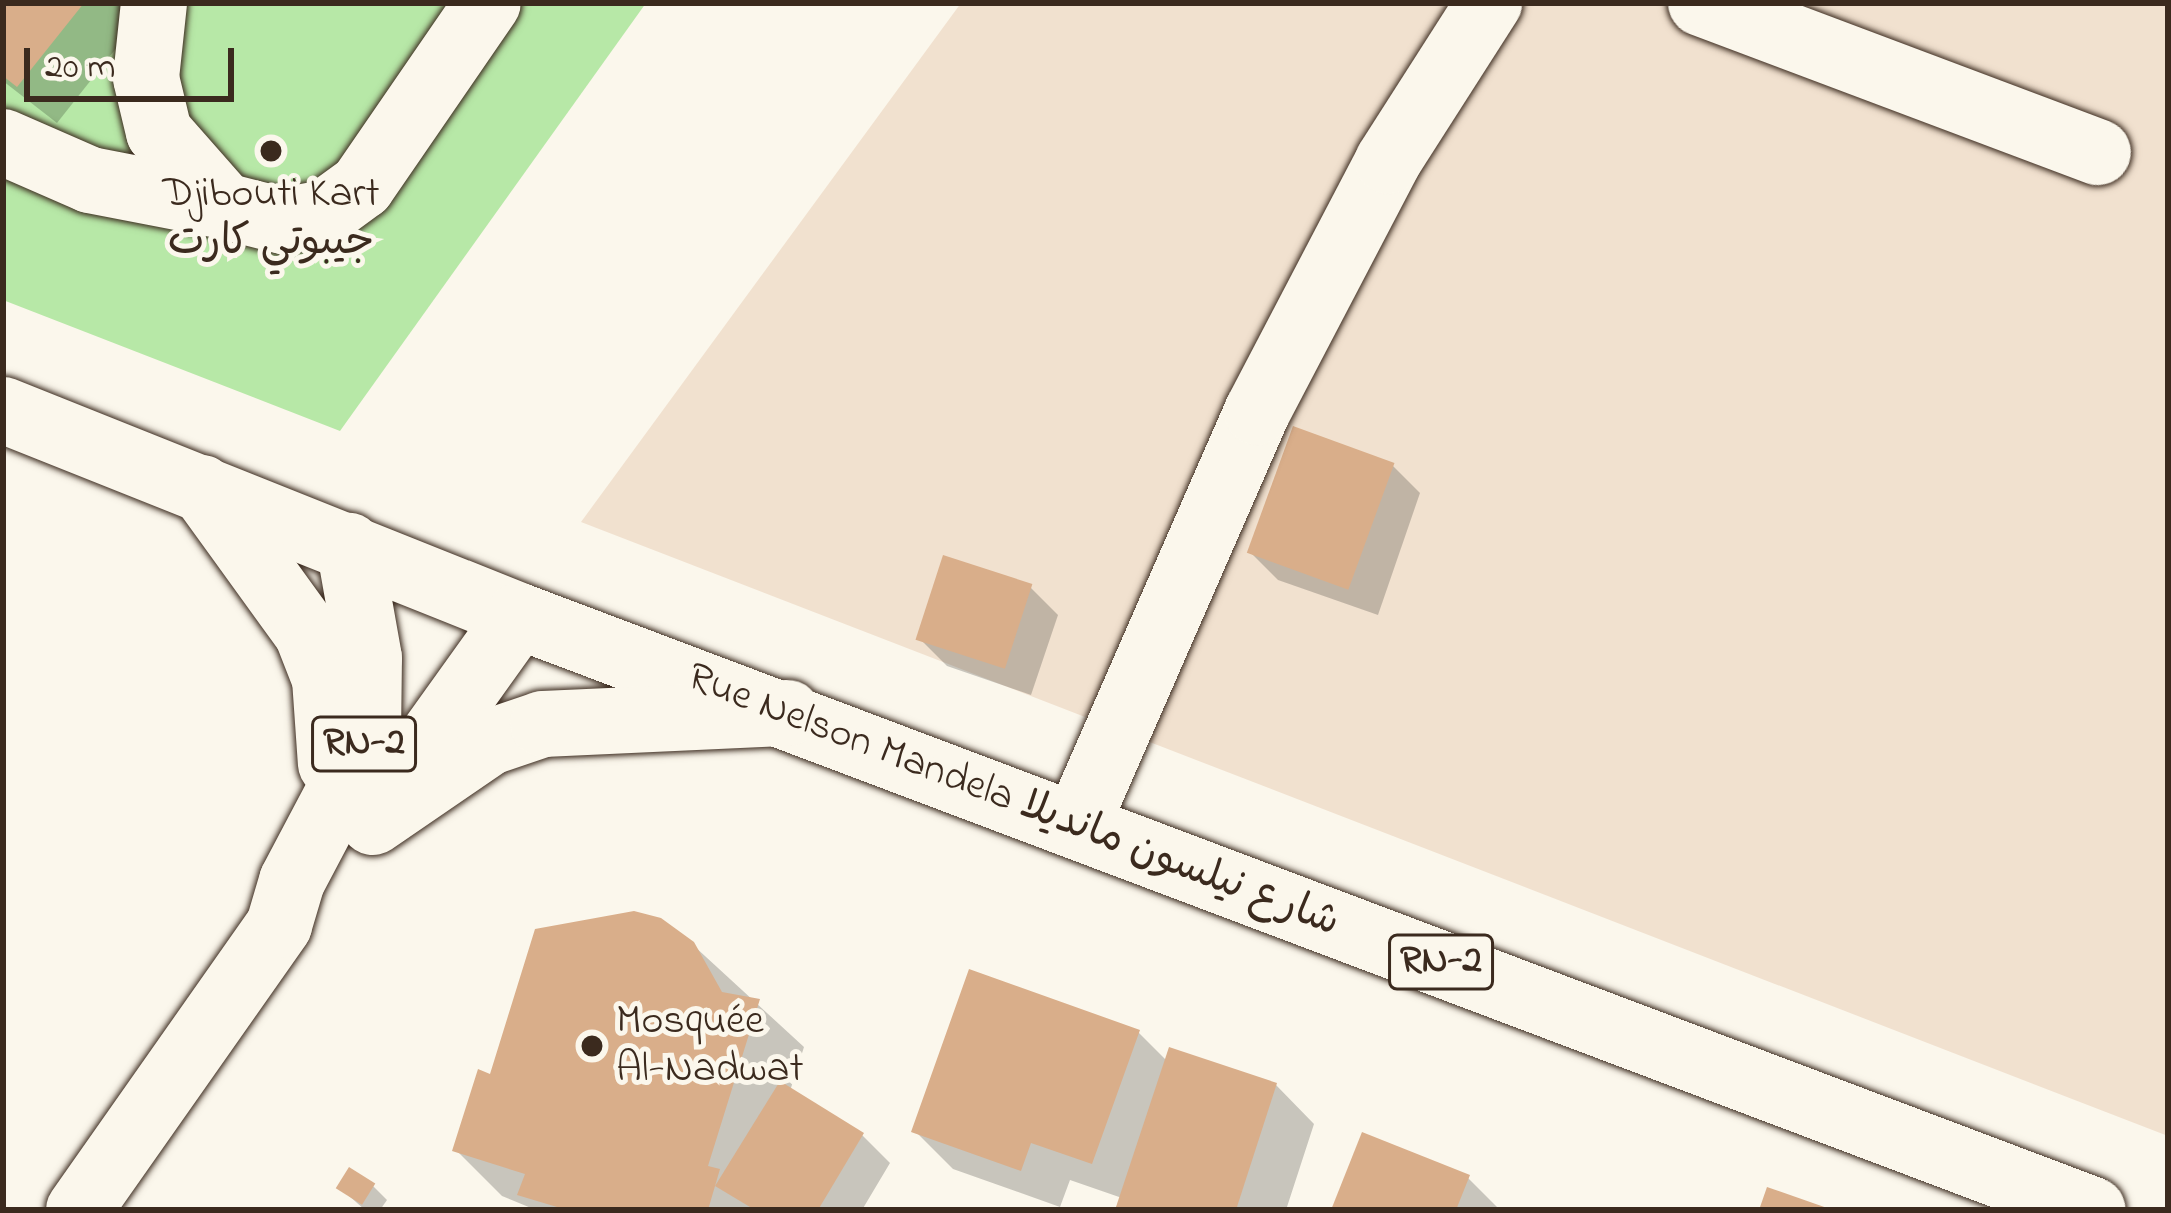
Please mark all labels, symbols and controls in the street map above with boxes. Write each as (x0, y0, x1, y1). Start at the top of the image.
scale bar (30, 24, 240, 98)
text: 20 m (45, 42, 115, 95)
marker: Djibouti Kart جيبوتي كارت (258, 138, 284, 164)
place label: Djibouti Kart جيبوتي كارت (162, 170, 380, 268)
street label: Rue Nelson Mandela شارع نيلسون مانديلا (680, 653, 1346, 949)
road number: RN-2 (310, 711, 418, 777)
road number: RN-2 (1387, 929, 1495, 995)
place label: Mosquée Al-Nadwat (616, 997, 804, 1096)
marker: Mosquée Al-Nadwat (579, 1033, 605, 1059)

